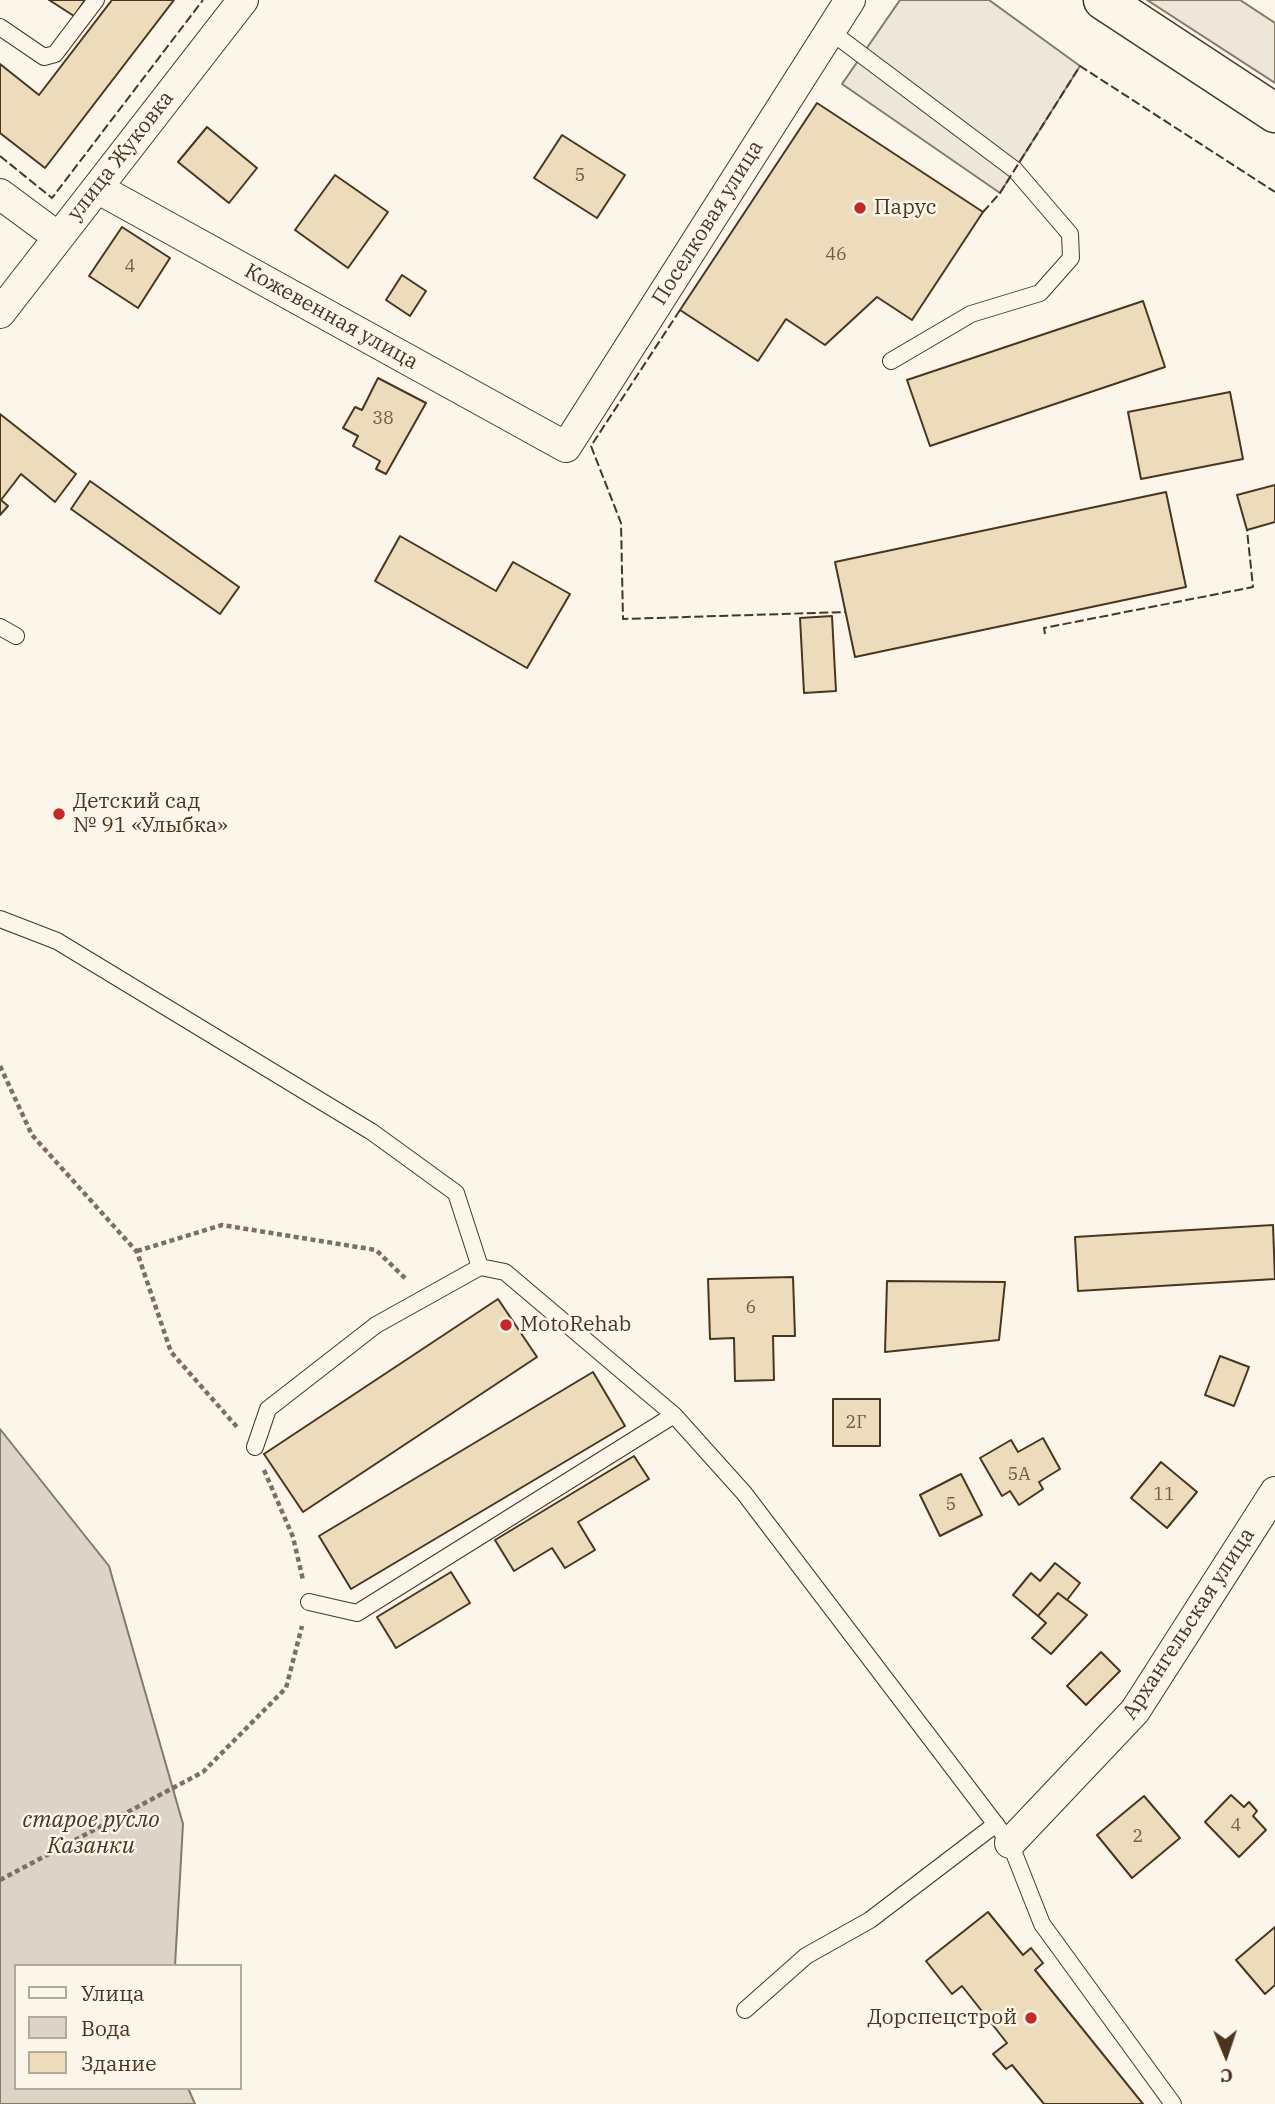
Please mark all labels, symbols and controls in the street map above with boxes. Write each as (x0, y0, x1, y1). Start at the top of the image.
street label: улица Жуковка (63, 86, 179, 226)
street label: Поселковая улица (647, 136, 769, 310)
house number: 5 (575, 165, 585, 187)
place label: Парус (874, 195, 937, 221)
marker: Парус (852, 200, 868, 216)
house number: 46 (825, 244, 847, 266)
house number: 4 (125, 256, 135, 278)
street label: Кожевенная улица (240, 259, 422, 375)
house number: 38 (372, 408, 394, 430)
place label: Детский сад № 91 «Улыбка» (73, 789, 228, 839)
marker: Детский сад № 91 «Улыбка» (51, 806, 67, 822)
house number: 6 (746, 1297, 756, 1319)
place label: MotoRehab (520, 1312, 631, 1338)
marker: MotoRehab (498, 1317, 514, 1333)
house number: 2Г (846, 1412, 866, 1434)
house number: 5А (1007, 1464, 1031, 1486)
house number: 11 (1153, 1484, 1175, 1506)
house number: 5 (946, 1494, 956, 1516)
street label: Архангельская улица (1118, 1524, 1260, 1724)
water label: старое русло Казанки (22, 1806, 160, 1860)
house number: 4 (1231, 1815, 1241, 1837)
house number: 2 (1133, 1826, 1143, 1848)
legend (14, 1964, 242, 2090)
text: Улица (81, 1979, 145, 2007)
place label: Дорспецстрой (868, 2005, 1017, 2031)
marker: Дорспецстрой (1023, 2010, 1039, 2026)
text: Вода (81, 2014, 131, 2042)
north arrow (1191, 2020, 1261, 2090)
text: Здание (81, 2049, 156, 2077)
text: С (1220, 2064, 1233, 2088)

